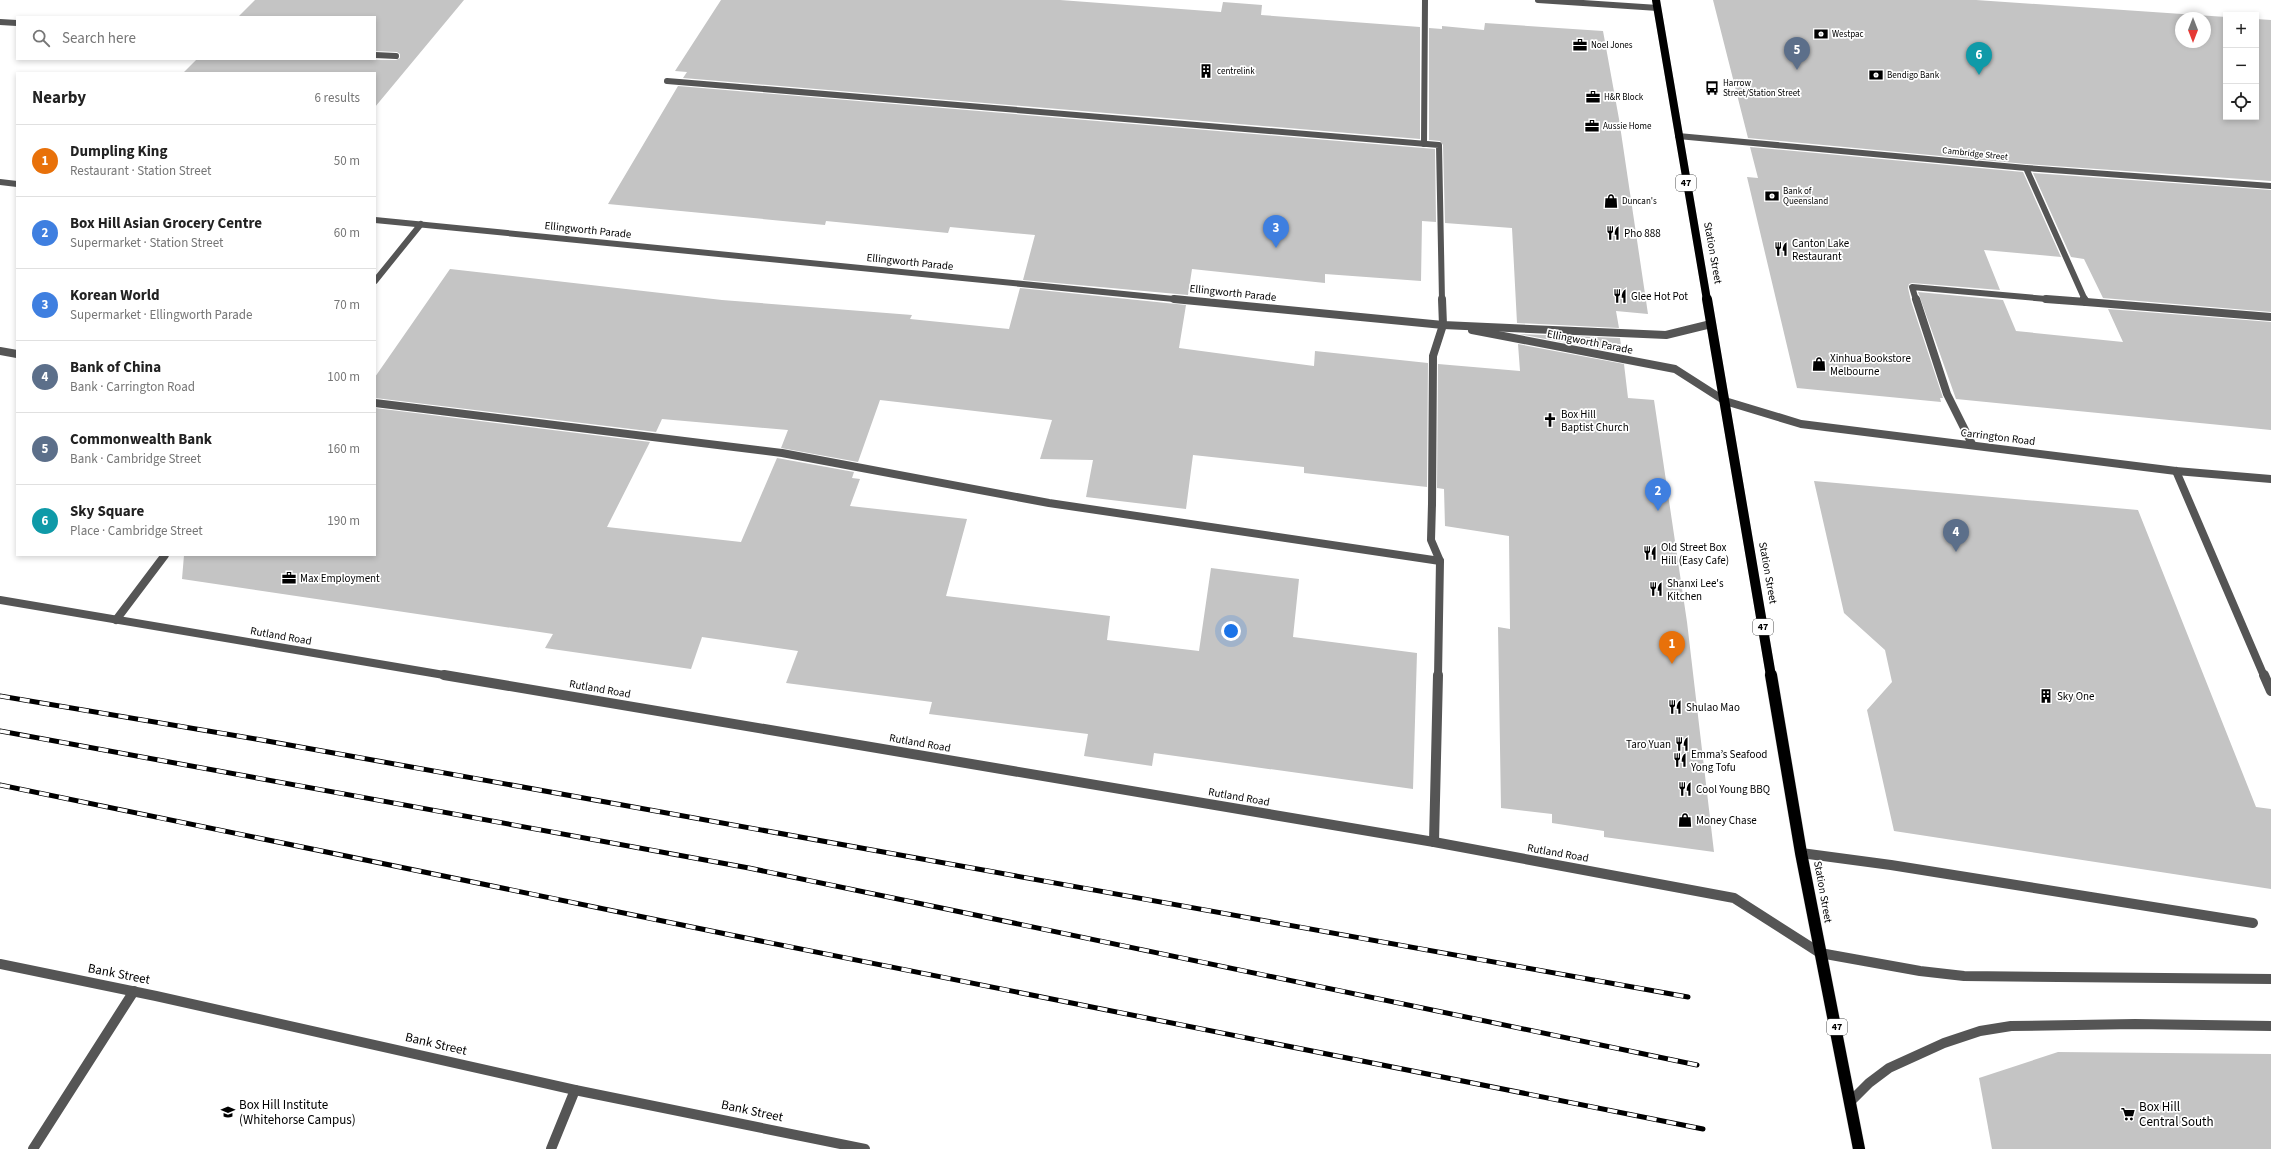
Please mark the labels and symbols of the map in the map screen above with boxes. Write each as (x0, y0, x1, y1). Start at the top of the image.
north arrow (2175, 12, 2211, 48)
bank icon: Westpac (1813, 26, 1829, 42)
place label: Westpac (1832, 28, 1864, 41)
office icon: Noel Jones (1572, 37, 1588, 53)
pin: 5 (1784, 37, 1810, 70)
place label: Noel Jones (1591, 39, 1633, 52)
pin: 6 (1966, 42, 1992, 75)
building icon: centrelink (1198, 63, 1214, 79)
place label: centrelink (1217, 65, 1255, 78)
bank icon: Bendigo Bank (1868, 67, 1884, 83)
place label: Bendigo Bank (1887, 69, 1940, 82)
place label: Harrow Street/Station Street (1723, 77, 1800, 100)
bus stop icon: Harrow Street/Station Street (1704, 80, 1720, 96)
office icon: H&R Block (1585, 89, 1601, 105)
place label: H&R Block (1604, 91, 1644, 104)
office icon: Aussie Home (1584, 118, 1600, 134)
place label: Aussie Home (1603, 120, 1652, 133)
street label: Cambridge Street (1942, 144, 2008, 164)
road number: 47 (1676, 175, 1696, 191)
place label: Bank of Queensland (1783, 185, 1828, 208)
bank icon: Bank of Queensland (1764, 188, 1780, 204)
shop icon: Duncan's (1603, 193, 1619, 209)
place label: Duncan's (1622, 195, 1657, 208)
pin: 3 (1263, 215, 1289, 248)
street label: Ellingworth Parade (544, 218, 633, 242)
street label: Station Street (1700, 221, 1726, 285)
restaurant icon: Pho 888 (1605, 225, 1621, 241)
place label: Pho 888 (1624, 226, 1661, 241)
place label: Canton Lake Restaurant (1792, 236, 1850, 264)
restaurant icon: Canton Lake Restaurant (1773, 241, 1789, 257)
street label: Ellingworth Parade (866, 250, 955, 274)
street label: Ellingworth Parade (1189, 281, 1278, 305)
restaurant icon: Glee Hot Pot (1612, 288, 1628, 304)
place label: Glee Hot Pot (1631, 289, 1688, 304)
street label: Ellingworth Parade (1546, 326, 1635, 358)
place label: Xinhua Bookstore Melbourne (1830, 351, 1912, 379)
shop icon: Xinhua Bookstore Melbourne (1811, 356, 1827, 372)
place label: Box Hill Baptist Church (1561, 407, 1629, 435)
church icon: Box Hill Baptist Church (1542, 412, 1558, 428)
street label: Carrington Road (1960, 425, 2036, 449)
pin: 2 (1645, 478, 1671, 511)
pin: 4 (1943, 519, 1969, 552)
place label: Old Street Box Hill (Easy Cafe) (1661, 540, 1729, 568)
street label: Station Street (1755, 541, 1781, 605)
restaurant icon: Old Street Box Hill (Easy Cafe) (1642, 545, 1658, 561)
office icon: Max Employment (281, 570, 297, 586)
place label: Max Employment (300, 571, 380, 586)
place label: Shanxi Lee's Kitchen (1667, 576, 1724, 604)
restaurant icon: Shanxi Lee's Kitchen (1648, 581, 1664, 597)
road number: 47 (1753, 619, 1773, 635)
your location (1221, 621, 1241, 641)
street label: Rutland Road (249, 623, 313, 649)
pin: 1 (1659, 631, 1685, 664)
street label: Rutland Road (568, 676, 632, 702)
building icon: Sky One (2038, 688, 2054, 704)
place label: Sky One (2057, 689, 2095, 704)
restaurant icon: Shulao Mao (1667, 699, 1683, 715)
place label: Shulao Mao (1686, 700, 1740, 715)
street label: Rutland Road (888, 730, 952, 756)
restaurant icon: Taro Yuan (1674, 736, 1690, 752)
place label: Taro Yuan (1626, 737, 1671, 752)
place label: Emma’s Seafood Yong Tofu (1690, 747, 1767, 775)
restaurant icon: Emma’s Seafood Yong Tofu (1672, 752, 1688, 768)
restaurant icon: Cool Young BBQ (1677, 781, 1693, 797)
place label: Cool Young BBQ (1696, 782, 1770, 797)
street label: Rutland Road (1207, 784, 1271, 810)
shop icon: Money Chase (1677, 812, 1693, 828)
place label: Money Chase (1696, 813, 1757, 828)
street label: Rutland Road (1526, 840, 1590, 866)
street label: Station Street (1810, 860, 1836, 924)
street label: Bank Street (86, 959, 152, 989)
road number: 47 (1827, 1019, 1847, 1035)
street label: Bank Street (403, 1028, 469, 1060)
place label: Box Hill Institute (Whitehorse Campus) (239, 1096, 356, 1129)
street label: Bank Street (719, 1096, 785, 1126)
place label: Box Hill Central South (2139, 1098, 2214, 1131)
school or university icon: Box Hill Institute (Whitehorse Campus) (220, 1104, 236, 1120)
supermarket icon: Box Hill Central South (2120, 1106, 2136, 1122)

